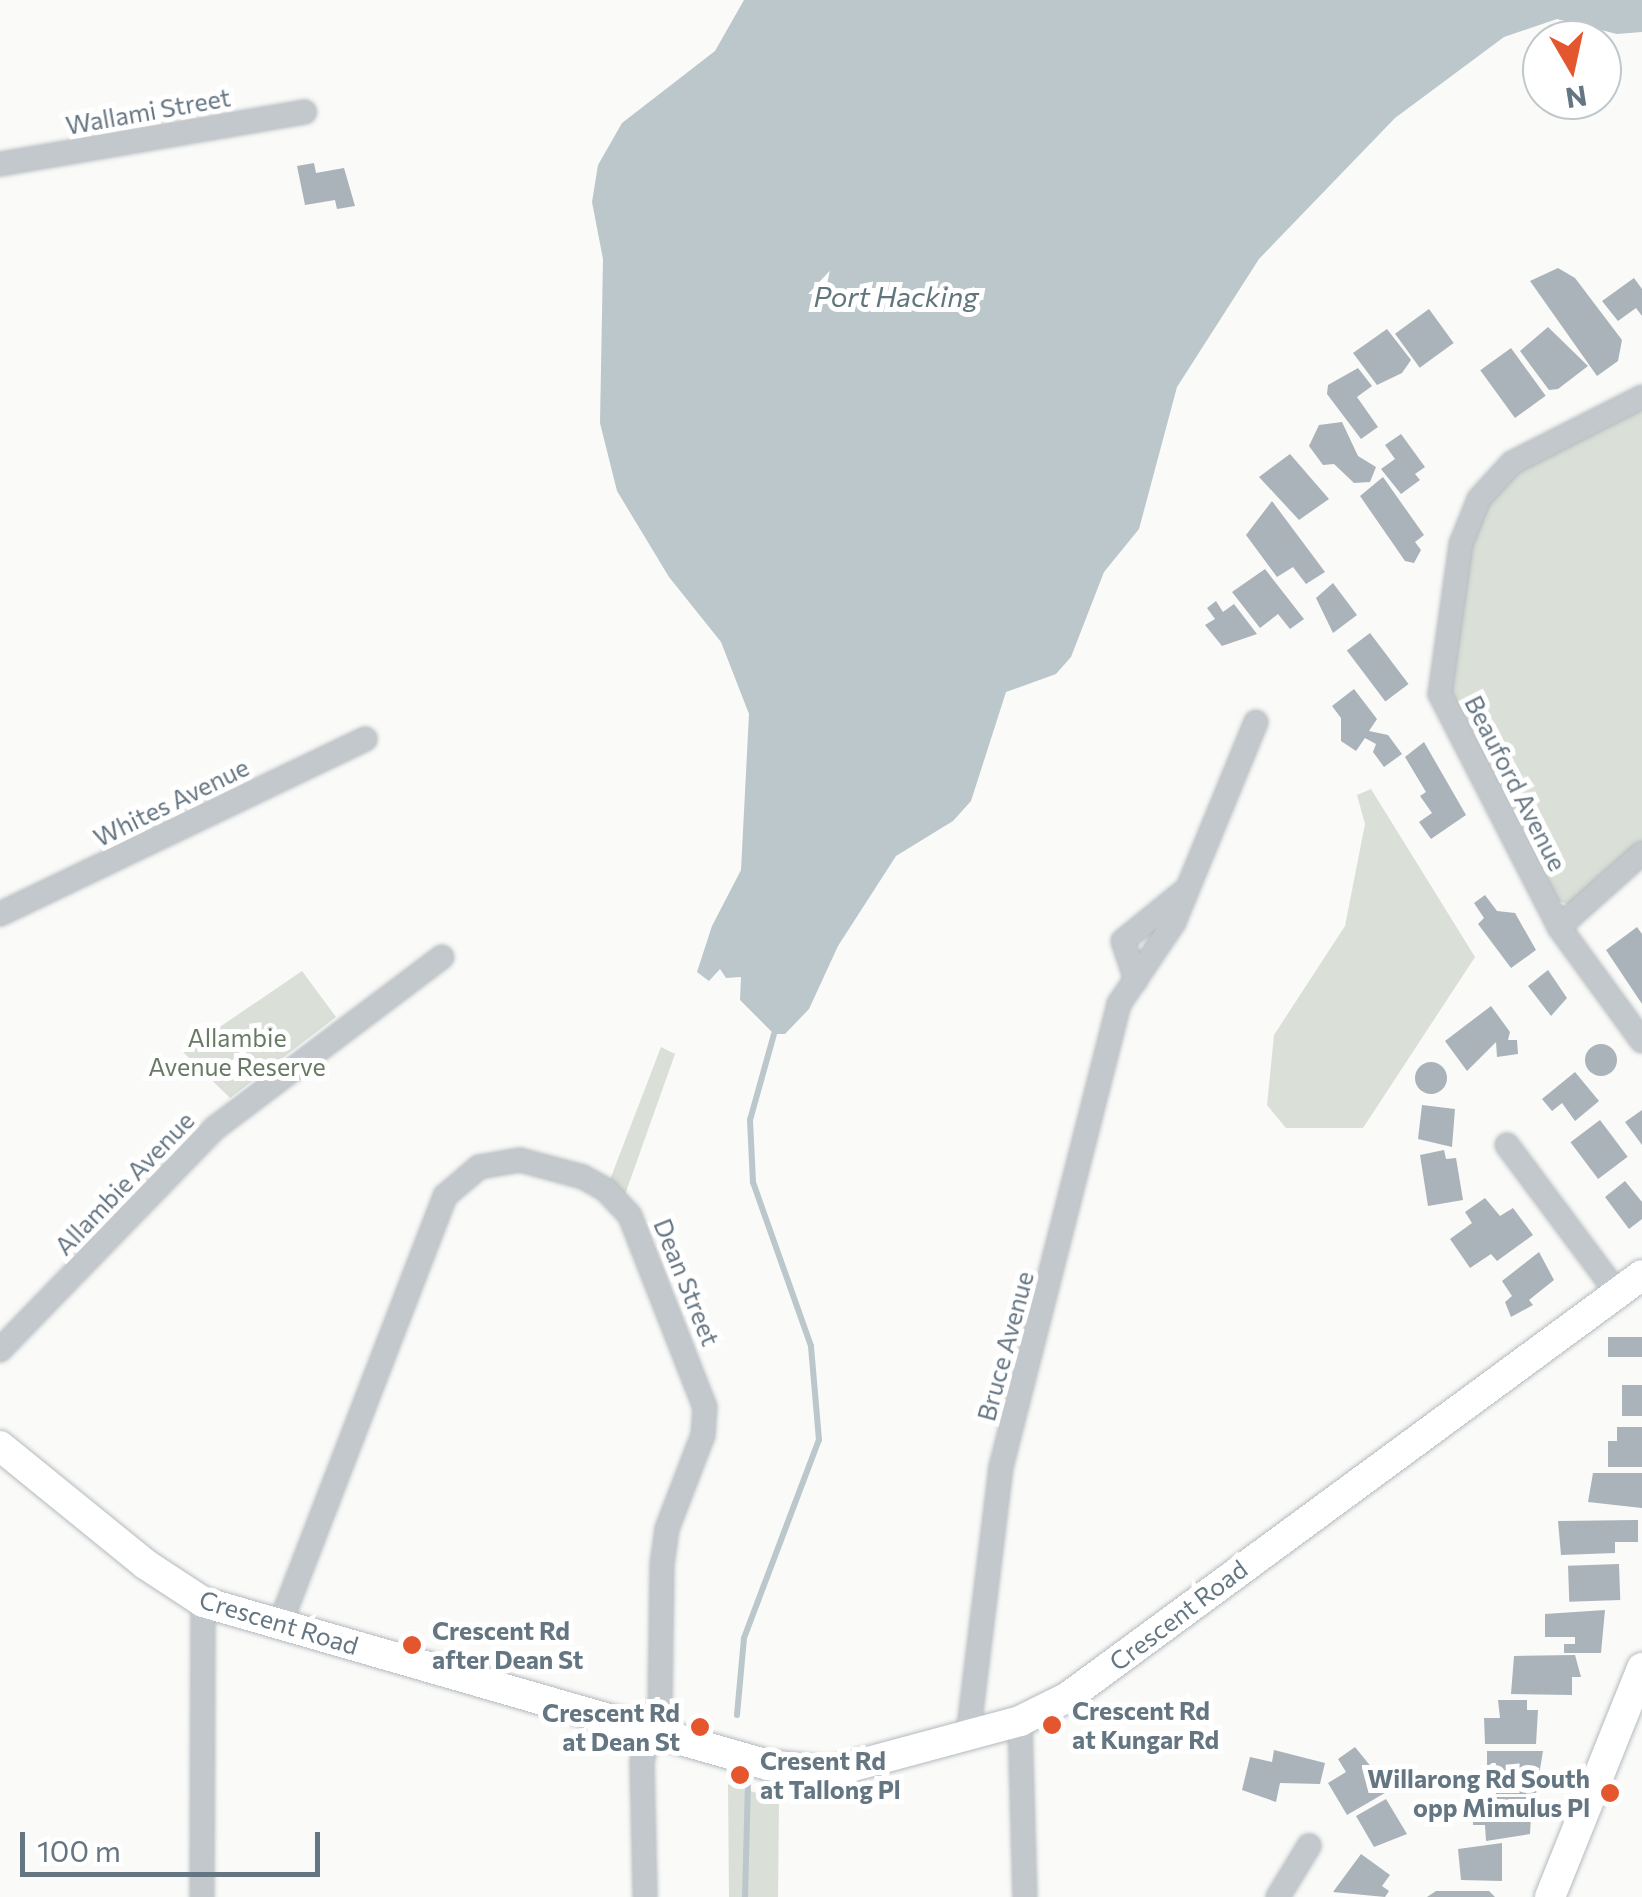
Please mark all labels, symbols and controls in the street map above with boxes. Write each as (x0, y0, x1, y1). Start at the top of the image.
north arrow (1522, 20, 1622, 120)
text: N (1563, 79, 1589, 116)
street label: Wallami Street (63, 82, 233, 140)
water label: Port Hacking (814, 279, 978, 313)
street label: Beauford Avenue (1459, 690, 1573, 876)
street label: Whites Avenue (88, 751, 254, 853)
park label: Allambie Avenue Reserve (148, 1023, 326, 1082)
street label: Allambie Avenue (48, 1105, 200, 1261)
street label: Dean Street (648, 1214, 726, 1350)
street label: Bruce Avenue (971, 1268, 1039, 1424)
street label: Crescent Road (1103, 1554, 1253, 1676)
street label: Crescent Road (196, 1584, 362, 1660)
place label: Crescent Rd after Dean St (432, 1616, 583, 1675)
marker: Crescent Rd after Dean St (401, 1634, 423, 1656)
place label: Crescent Rd at Kungar Rd (1072, 1696, 1219, 1755)
place label: Crescent Rd at Dean St (542, 1698, 680, 1757)
marker: Crescent Rd at Kungar Rd (1041, 1714, 1063, 1736)
marker: Crescent Rd at Dean St (689, 1716, 711, 1738)
place label: Cresent Rd at Tallong Pl (760, 1746, 901, 1805)
marker: Cresent Rd at Tallong Pl (729, 1764, 751, 1786)
place label: Willarong Rd South opp Mimulus Pl (1367, 1764, 1590, 1823)
marker: Willarong Rd South opp Mimulus Pl (1599, 1782, 1621, 1804)
scale bar (25, 1812, 325, 1874)
text: 100 m (37, 1831, 121, 1868)

